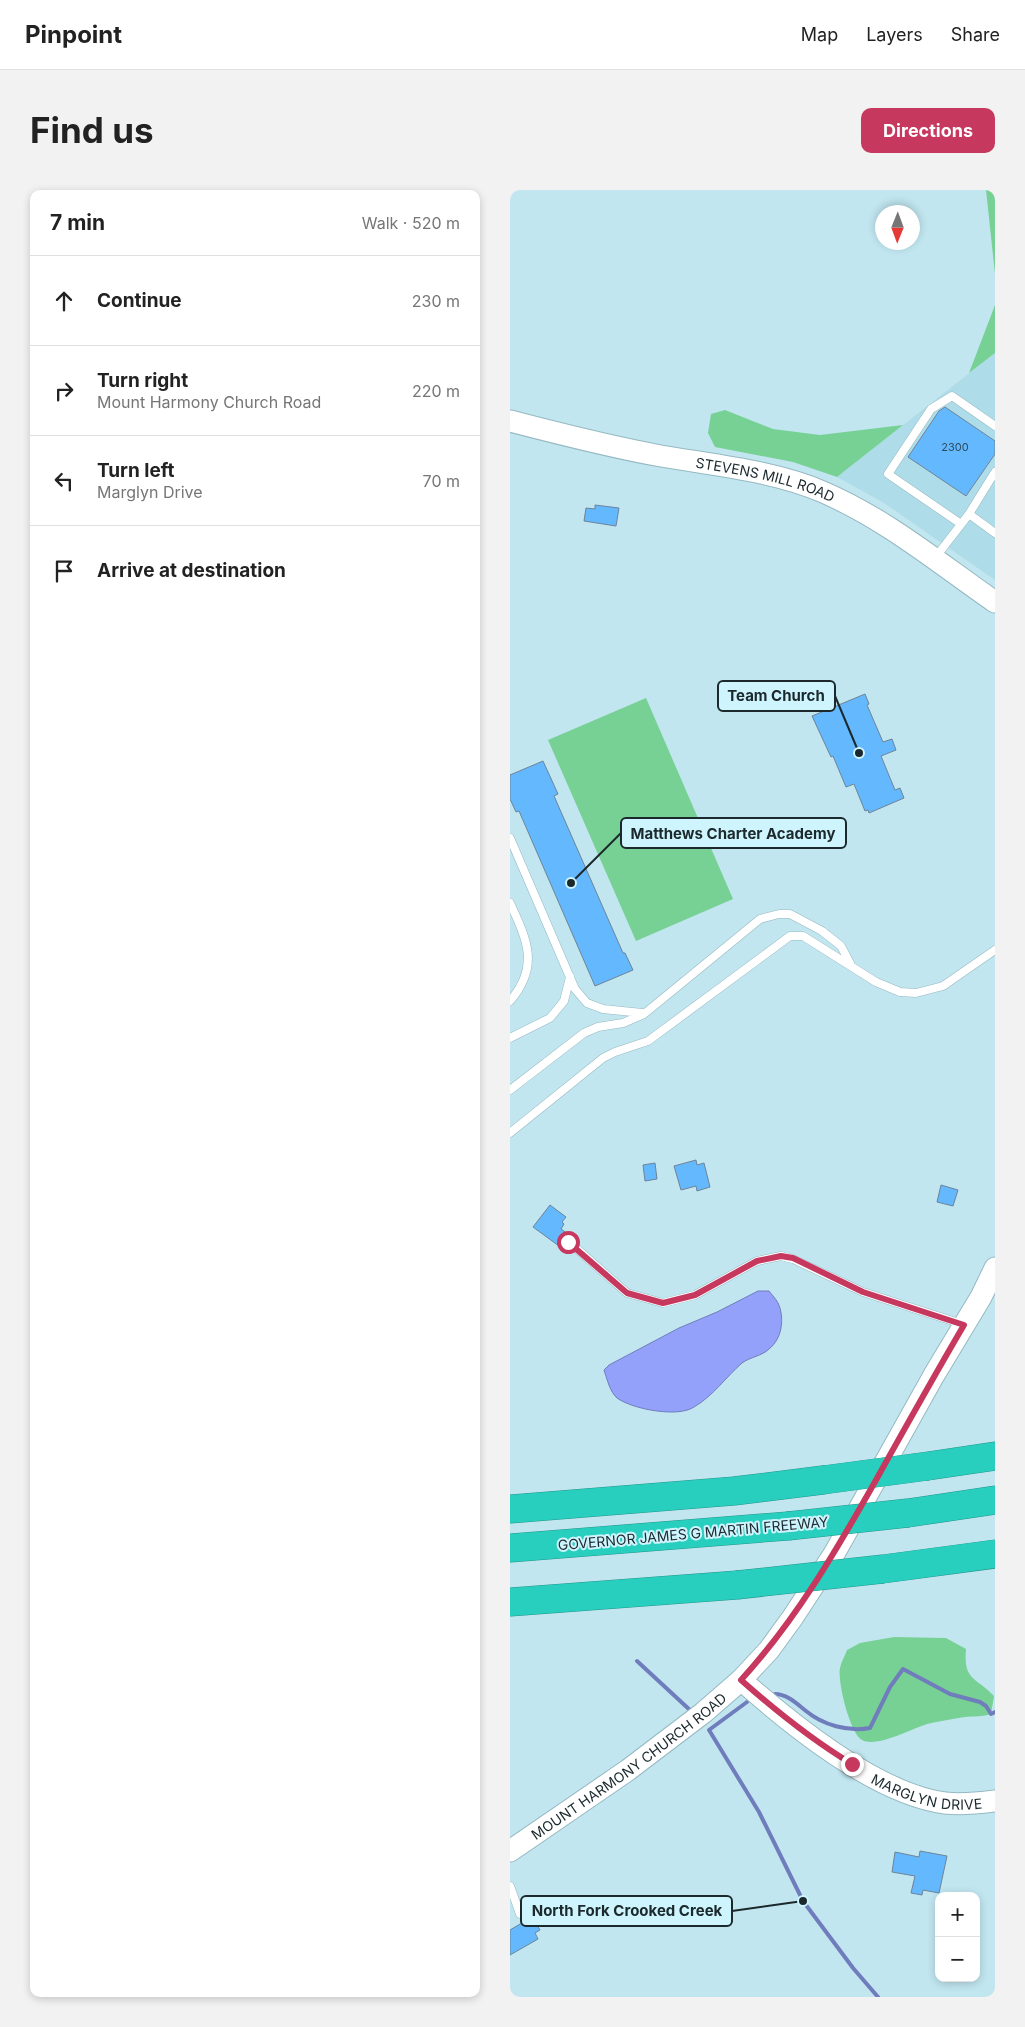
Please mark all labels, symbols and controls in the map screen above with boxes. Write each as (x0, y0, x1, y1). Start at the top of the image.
text: Pinpoint (25, 20, 122, 49)
text: Map (801, 24, 838, 45)
text: Layers (866, 24, 923, 45)
text: Share (951, 24, 1000, 45)
button: Directions (861, 108, 995, 153)
text: Find us (30, 109, 154, 151)
north arrow (875, 205, 920, 250)
text: 7 min (50, 210, 105, 235)
text: Walk · 520 m (362, 213, 460, 233)
icon: ahead (50, 287, 78, 315)
text: Continue (97, 289, 182, 312)
text: 230 m (412, 291, 460, 311)
text: Turn right (97, 369, 188, 392)
icon: right (50, 377, 78, 405)
text: 220 m (412, 381, 460, 401)
text: Mount Harmony Church Road (97, 392, 321, 412)
house number: 2300 (941, 440, 969, 454)
street label: STEVENS MILL ROAD (695, 453, 838, 505)
text: Turn left (97, 459, 175, 482)
icon: left (50, 467, 78, 495)
text: 70 m (423, 471, 460, 491)
text: Marglyn Drive (97, 482, 203, 502)
icon: arrive (50, 557, 78, 585)
text: Arrive at destination (97, 559, 286, 582)
callout: Team Church (718, 681, 835, 711)
text: Team Church (727, 686, 825, 705)
callout: Matthews Charter Academy (621, 818, 846, 848)
text: Matthews Charter Academy (631, 824, 835, 843)
route start (557, 1231, 580, 1254)
street label: GOVERNOR JAMES G MARTIN FREEWAY (557, 1513, 829, 1553)
street label: MOUNT HARMONY CHURCH ROAD (528, 1689, 729, 1843)
route end (841, 1753, 864, 1776)
street label: MARGLYN DRIVE (869, 1770, 983, 1812)
map controls (935, 1892, 980, 1982)
button: + (935, 1892, 980, 1937)
callout: North Fork Crooked Creek (521, 1896, 732, 1926)
text: North Fork Crooked Creek (532, 1901, 723, 1920)
button: − (935, 1937, 980, 1982)

